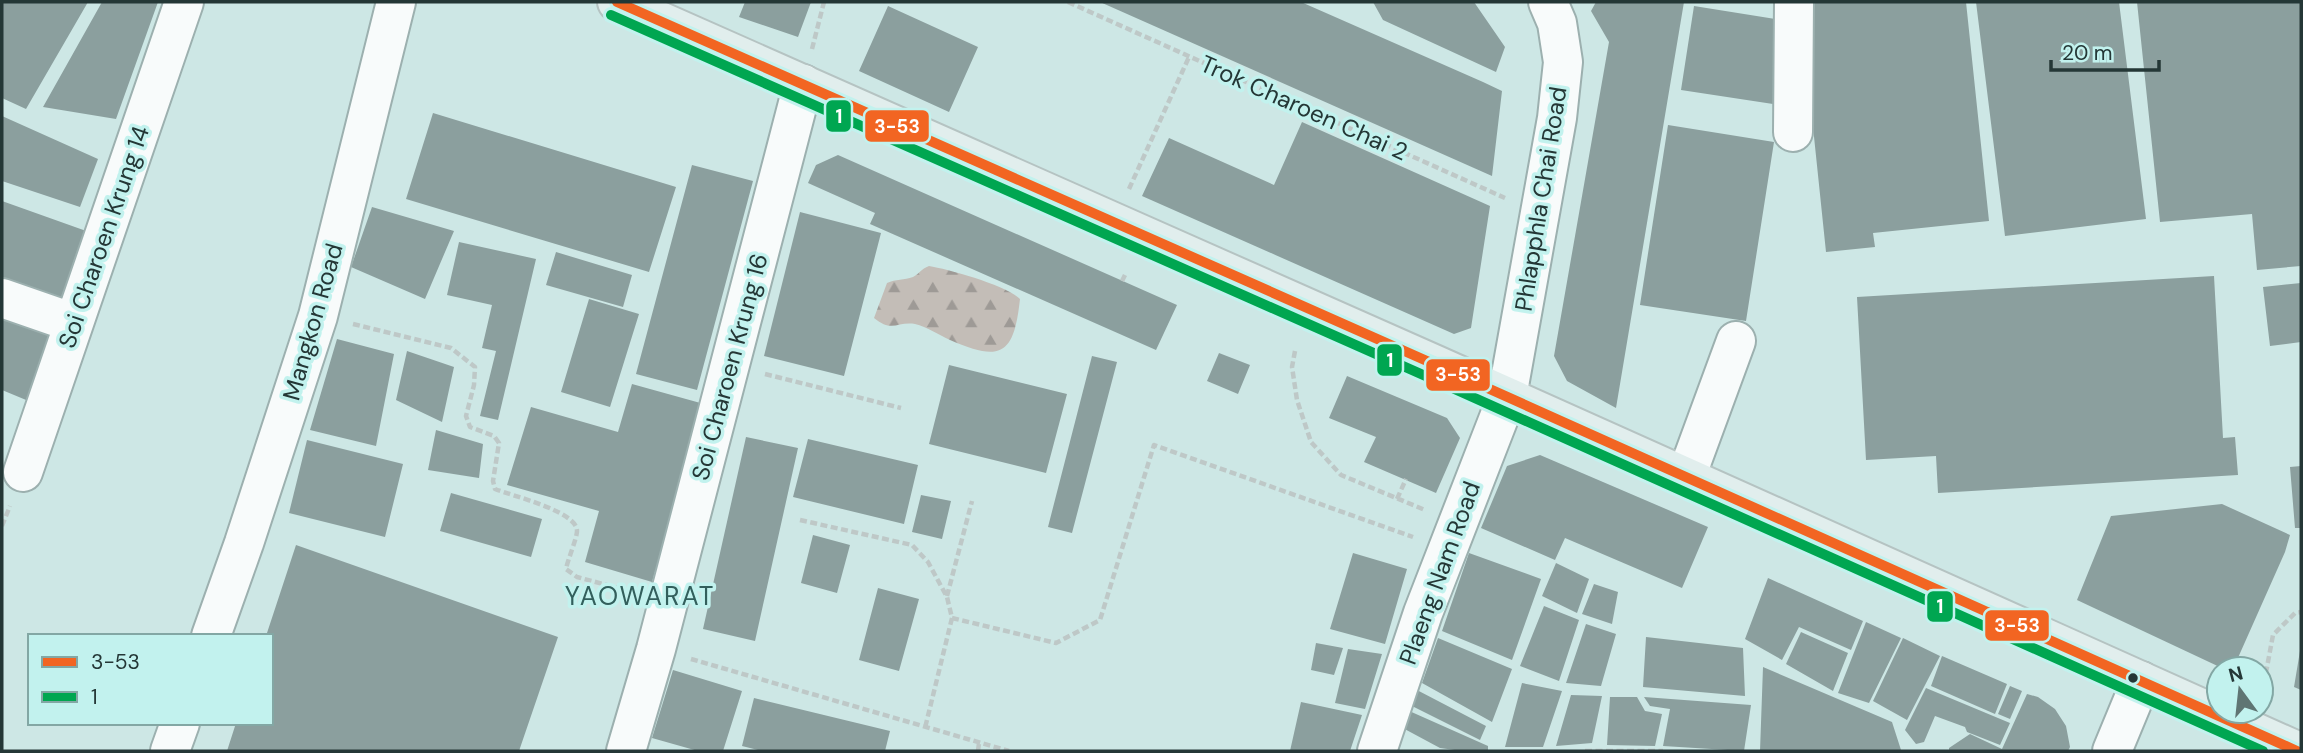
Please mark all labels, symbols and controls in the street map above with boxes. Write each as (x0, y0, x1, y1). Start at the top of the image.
scale bar (2051, 28, 2160, 72)
text: 20 m (2062, 39, 2113, 67)
street label: Trok Charoen Chai 2 (1196, 48, 1413, 167)
street label: Phlapphla Chai Road (1507, 84, 1574, 313)
line badge: 1 (825, 99, 852, 133)
text: 1 (836, 104, 842, 129)
line badge: 3-53 (864, 109, 930, 143)
text: 3-53 (874, 114, 920, 139)
street label: Soi Charoen Krung 14 (51, 122, 156, 352)
street label: Mangkon Road (275, 240, 350, 404)
street label: Soi Charoen Krung 16 (684, 250, 775, 484)
line badge: 1 (1376, 343, 1403, 377)
text: 1 (1387, 348, 1393, 373)
line badge: 3-53 (1425, 358, 1491, 392)
text: 3-53 (1435, 362, 1481, 387)
street label: Plaeng Nam Road (1392, 477, 1487, 669)
district label: YAOWARAT (565, 579, 715, 613)
line badge: 1 (1926, 590, 1954, 623)
text: 1 (1937, 594, 1943, 619)
line badge: 3-53 (1984, 609, 2050, 642)
text: 3-53 (1994, 613, 2040, 638)
legend (28, 634, 273, 725)
text: 3-53 (91, 648, 140, 676)
north arrow (2205, 655, 2275, 725)
text: N (2226, 660, 2246, 688)
unlabelled marker (2126, 671, 2140, 685)
text: 1 (91, 683, 98, 711)

